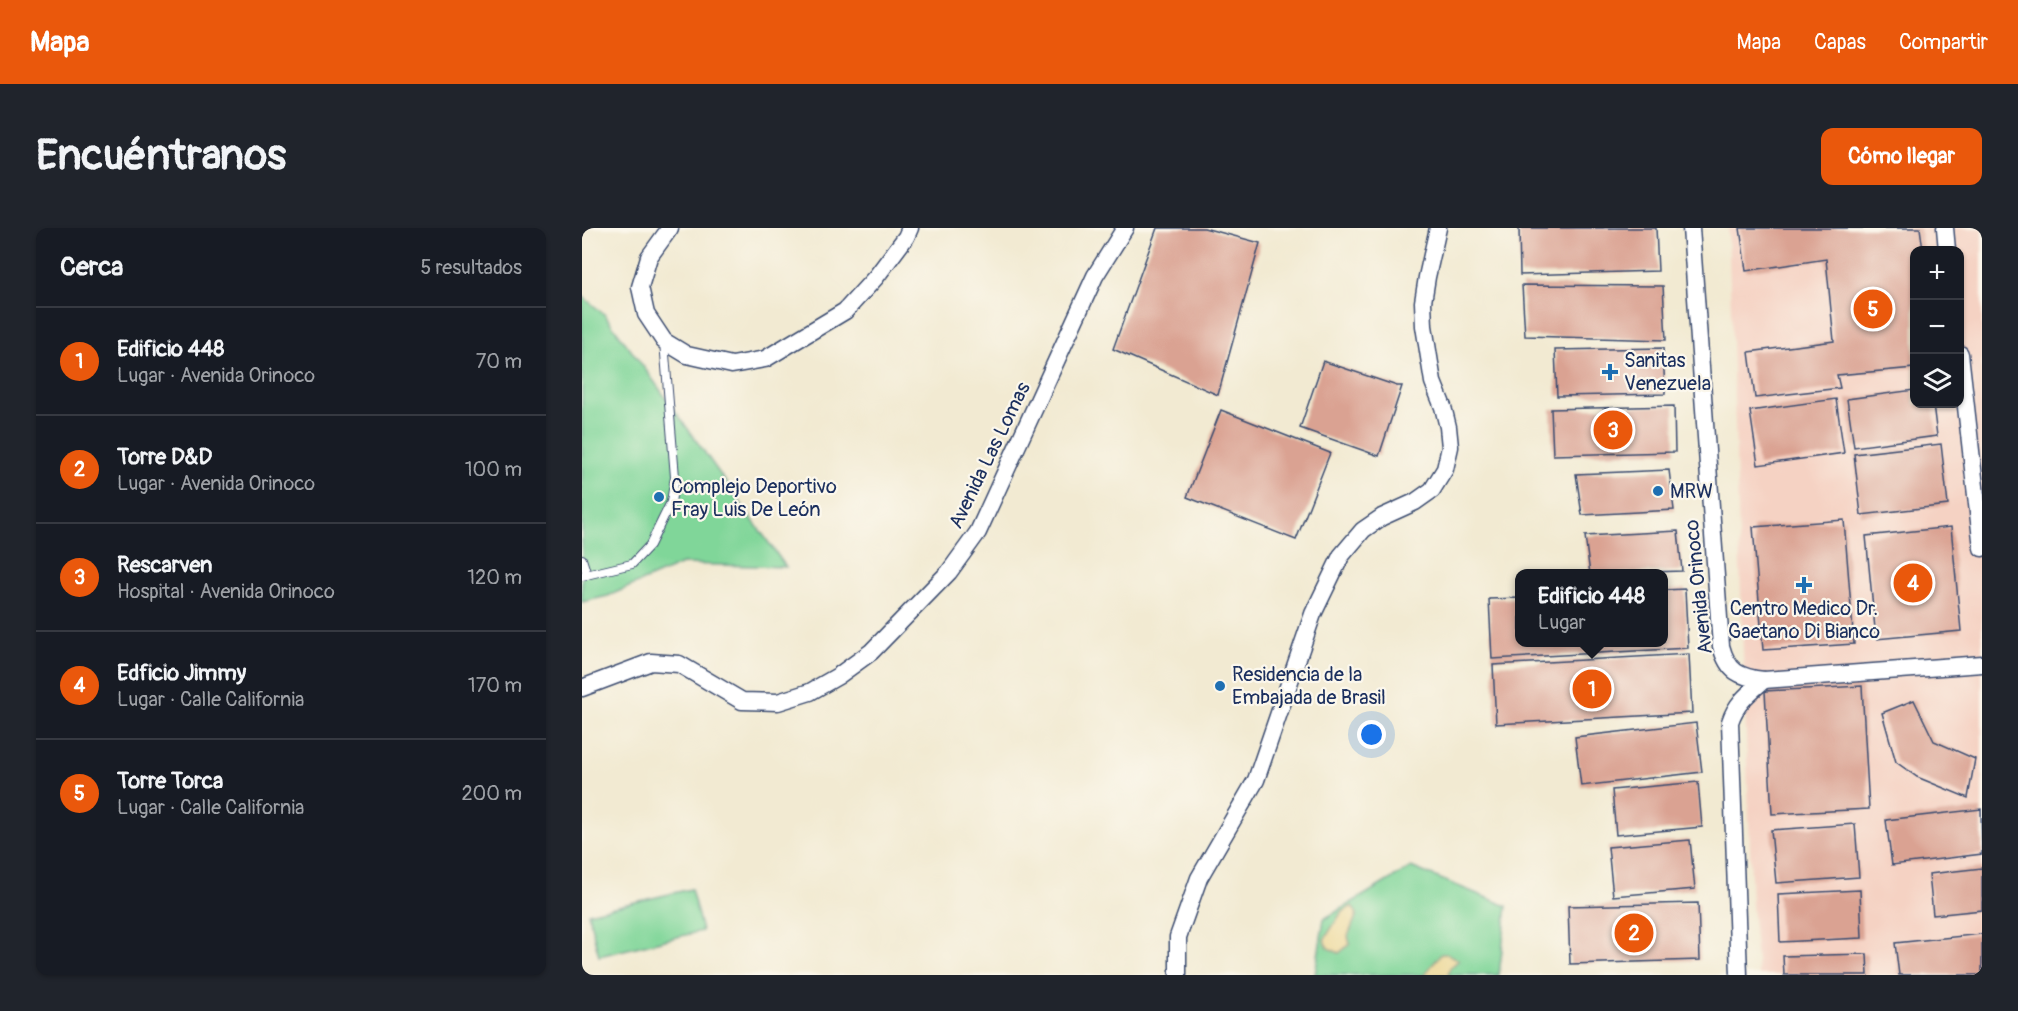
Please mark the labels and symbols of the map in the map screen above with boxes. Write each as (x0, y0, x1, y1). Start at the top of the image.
pin: 5 (1854, 286, 1892, 332)
place label: Sanitas Venezuela (1624, 348, 1711, 396)
marker: Sanitas Venezuela (1601, 363, 1619, 381)
street label: Avenida Las Lomas (943, 378, 1036, 533)
pin: 3 (1594, 408, 1632, 452)
place label: Complejo Deportivo Fray Luis De León (671, 474, 837, 522)
place label: MRW (1670, 479, 1713, 504)
marker: MRW (1651, 484, 1665, 498)
marker: Complejo Deportivo Fray Luis De León (652, 490, 666, 504)
street label: Avenida Orinoco (1679, 518, 1718, 655)
pin: 4 (1894, 560, 1932, 606)
marker: Centro Medico Dr. Gaetano Di Bianco (1795, 576, 1813, 594)
place label: Centro Medico Dr. Gaetano Di Bianco (1728, 596, 1880, 644)
place label: Residencia de la Embajada de Brasil (1232, 662, 1386, 710)
pin: 1 (1572, 666, 1612, 712)
marker: Residencia de la Embajada de Brasil (1213, 679, 1227, 693)
your location (1357, 720, 1386, 749)
pin: 2 (1614, 910, 1654, 956)

